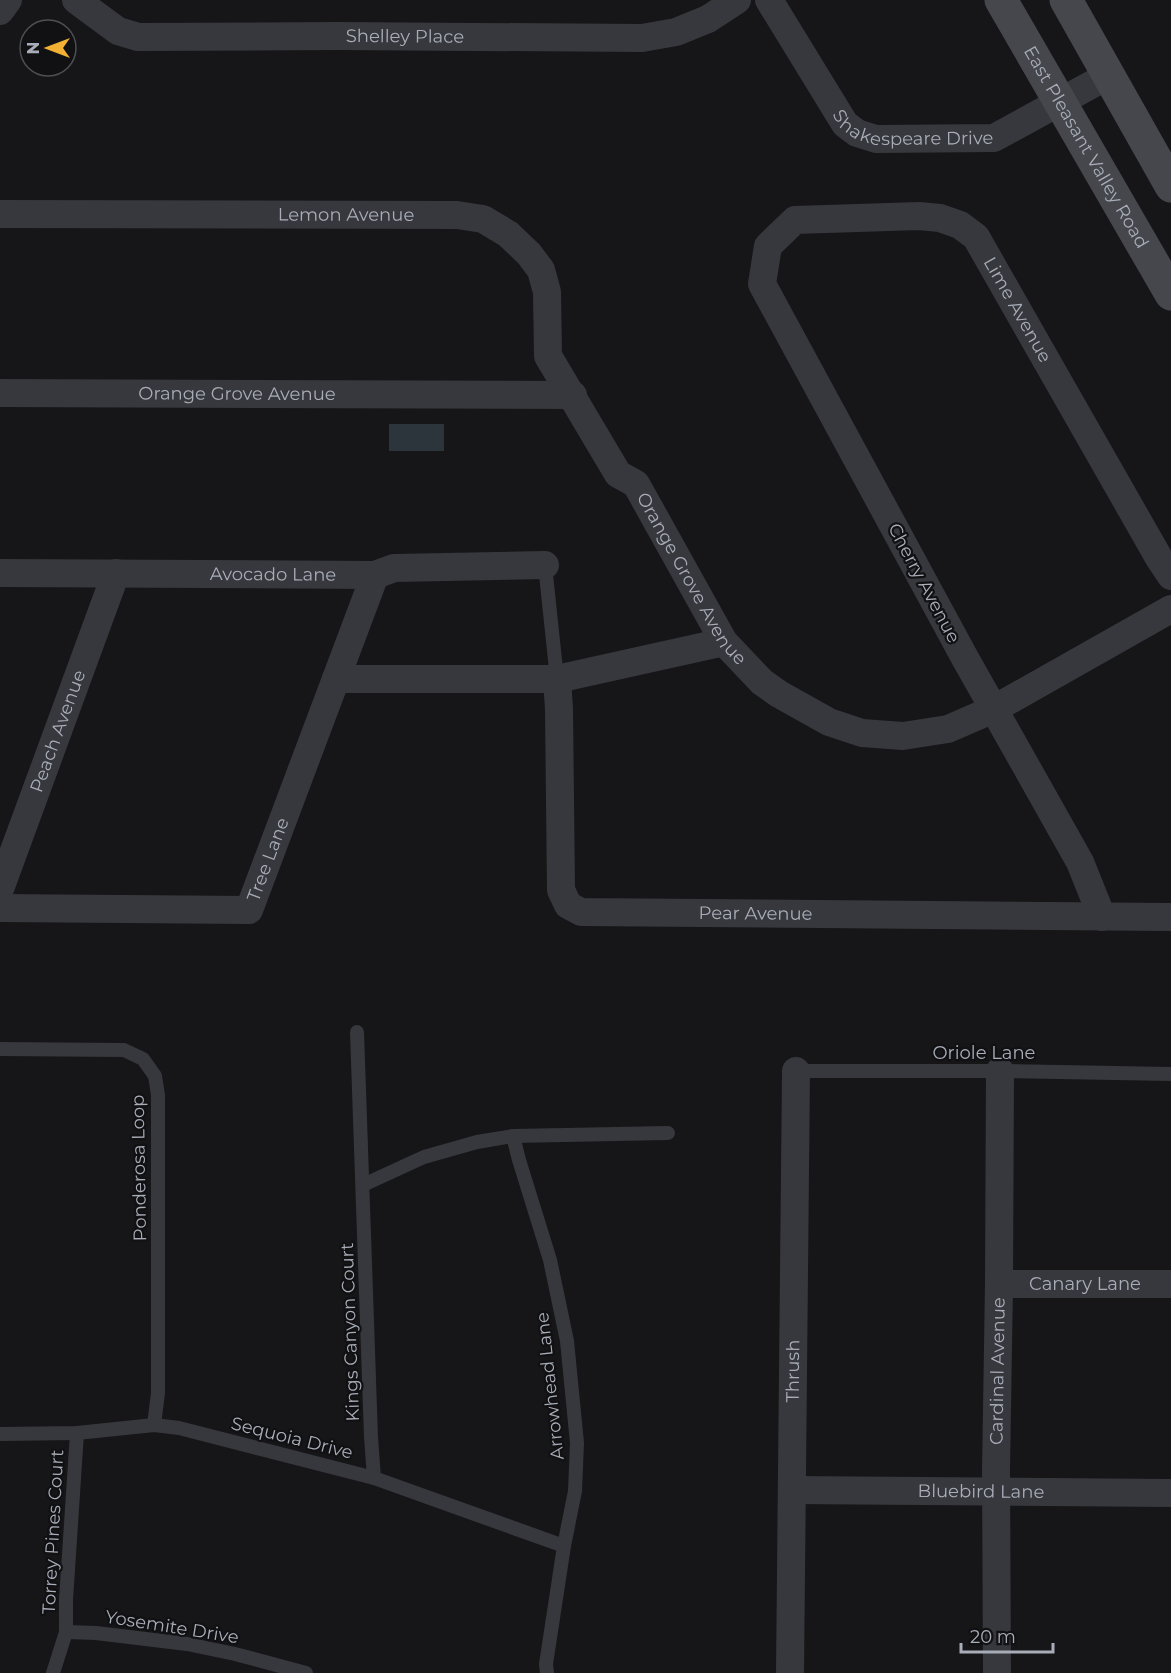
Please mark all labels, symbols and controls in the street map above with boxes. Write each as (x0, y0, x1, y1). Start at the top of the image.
north arrow (18, 18, 78, 78)
street label: Shelley Place (346, 25, 464, 48)
text: N (24, 42, 43, 54)
street label: East Pleasant Valley Road (1019, 42, 1153, 252)
street label: Shakespeare Drive (828, 105, 993, 151)
street label: Lemon Avenue (278, 204, 414, 226)
street label: Lime Avenue (979, 253, 1056, 367)
street label: Orange Grove Avenue (138, 382, 336, 405)
street label: Orange Grove Avenue (632, 488, 751, 670)
street label: Cherry Avenue (883, 519, 965, 647)
street label: Avocado Lane (210, 563, 336, 586)
street label: Peach Avenue (25, 667, 90, 796)
street label: Tree Lane (242, 814, 294, 904)
street label: Pear Avenue (699, 902, 813, 925)
street label: Oriole Lane (932, 1042, 1036, 1064)
street label: Ponderosa Loop (127, 1094, 151, 1242)
street label: Kings Canyon Court (336, 1242, 364, 1422)
street label: Canary Lane (1029, 1273, 1141, 1295)
street label: Cardinal Avenue (985, 1297, 1010, 1445)
street label: Arrowhead Lane (531, 1311, 569, 1461)
street label: Thrush (782, 1340, 804, 1403)
street label: Sequoia Drive (229, 1412, 355, 1464)
street label: Torrey Pines Court (38, 1449, 68, 1615)
street label: Bluebird Lane (918, 1480, 1045, 1503)
street label: Yosemite Drive (104, 1606, 240, 1648)
scale bar (961, 1616, 1052, 1654)
text: 20 m (970, 1626, 1016, 1648)

